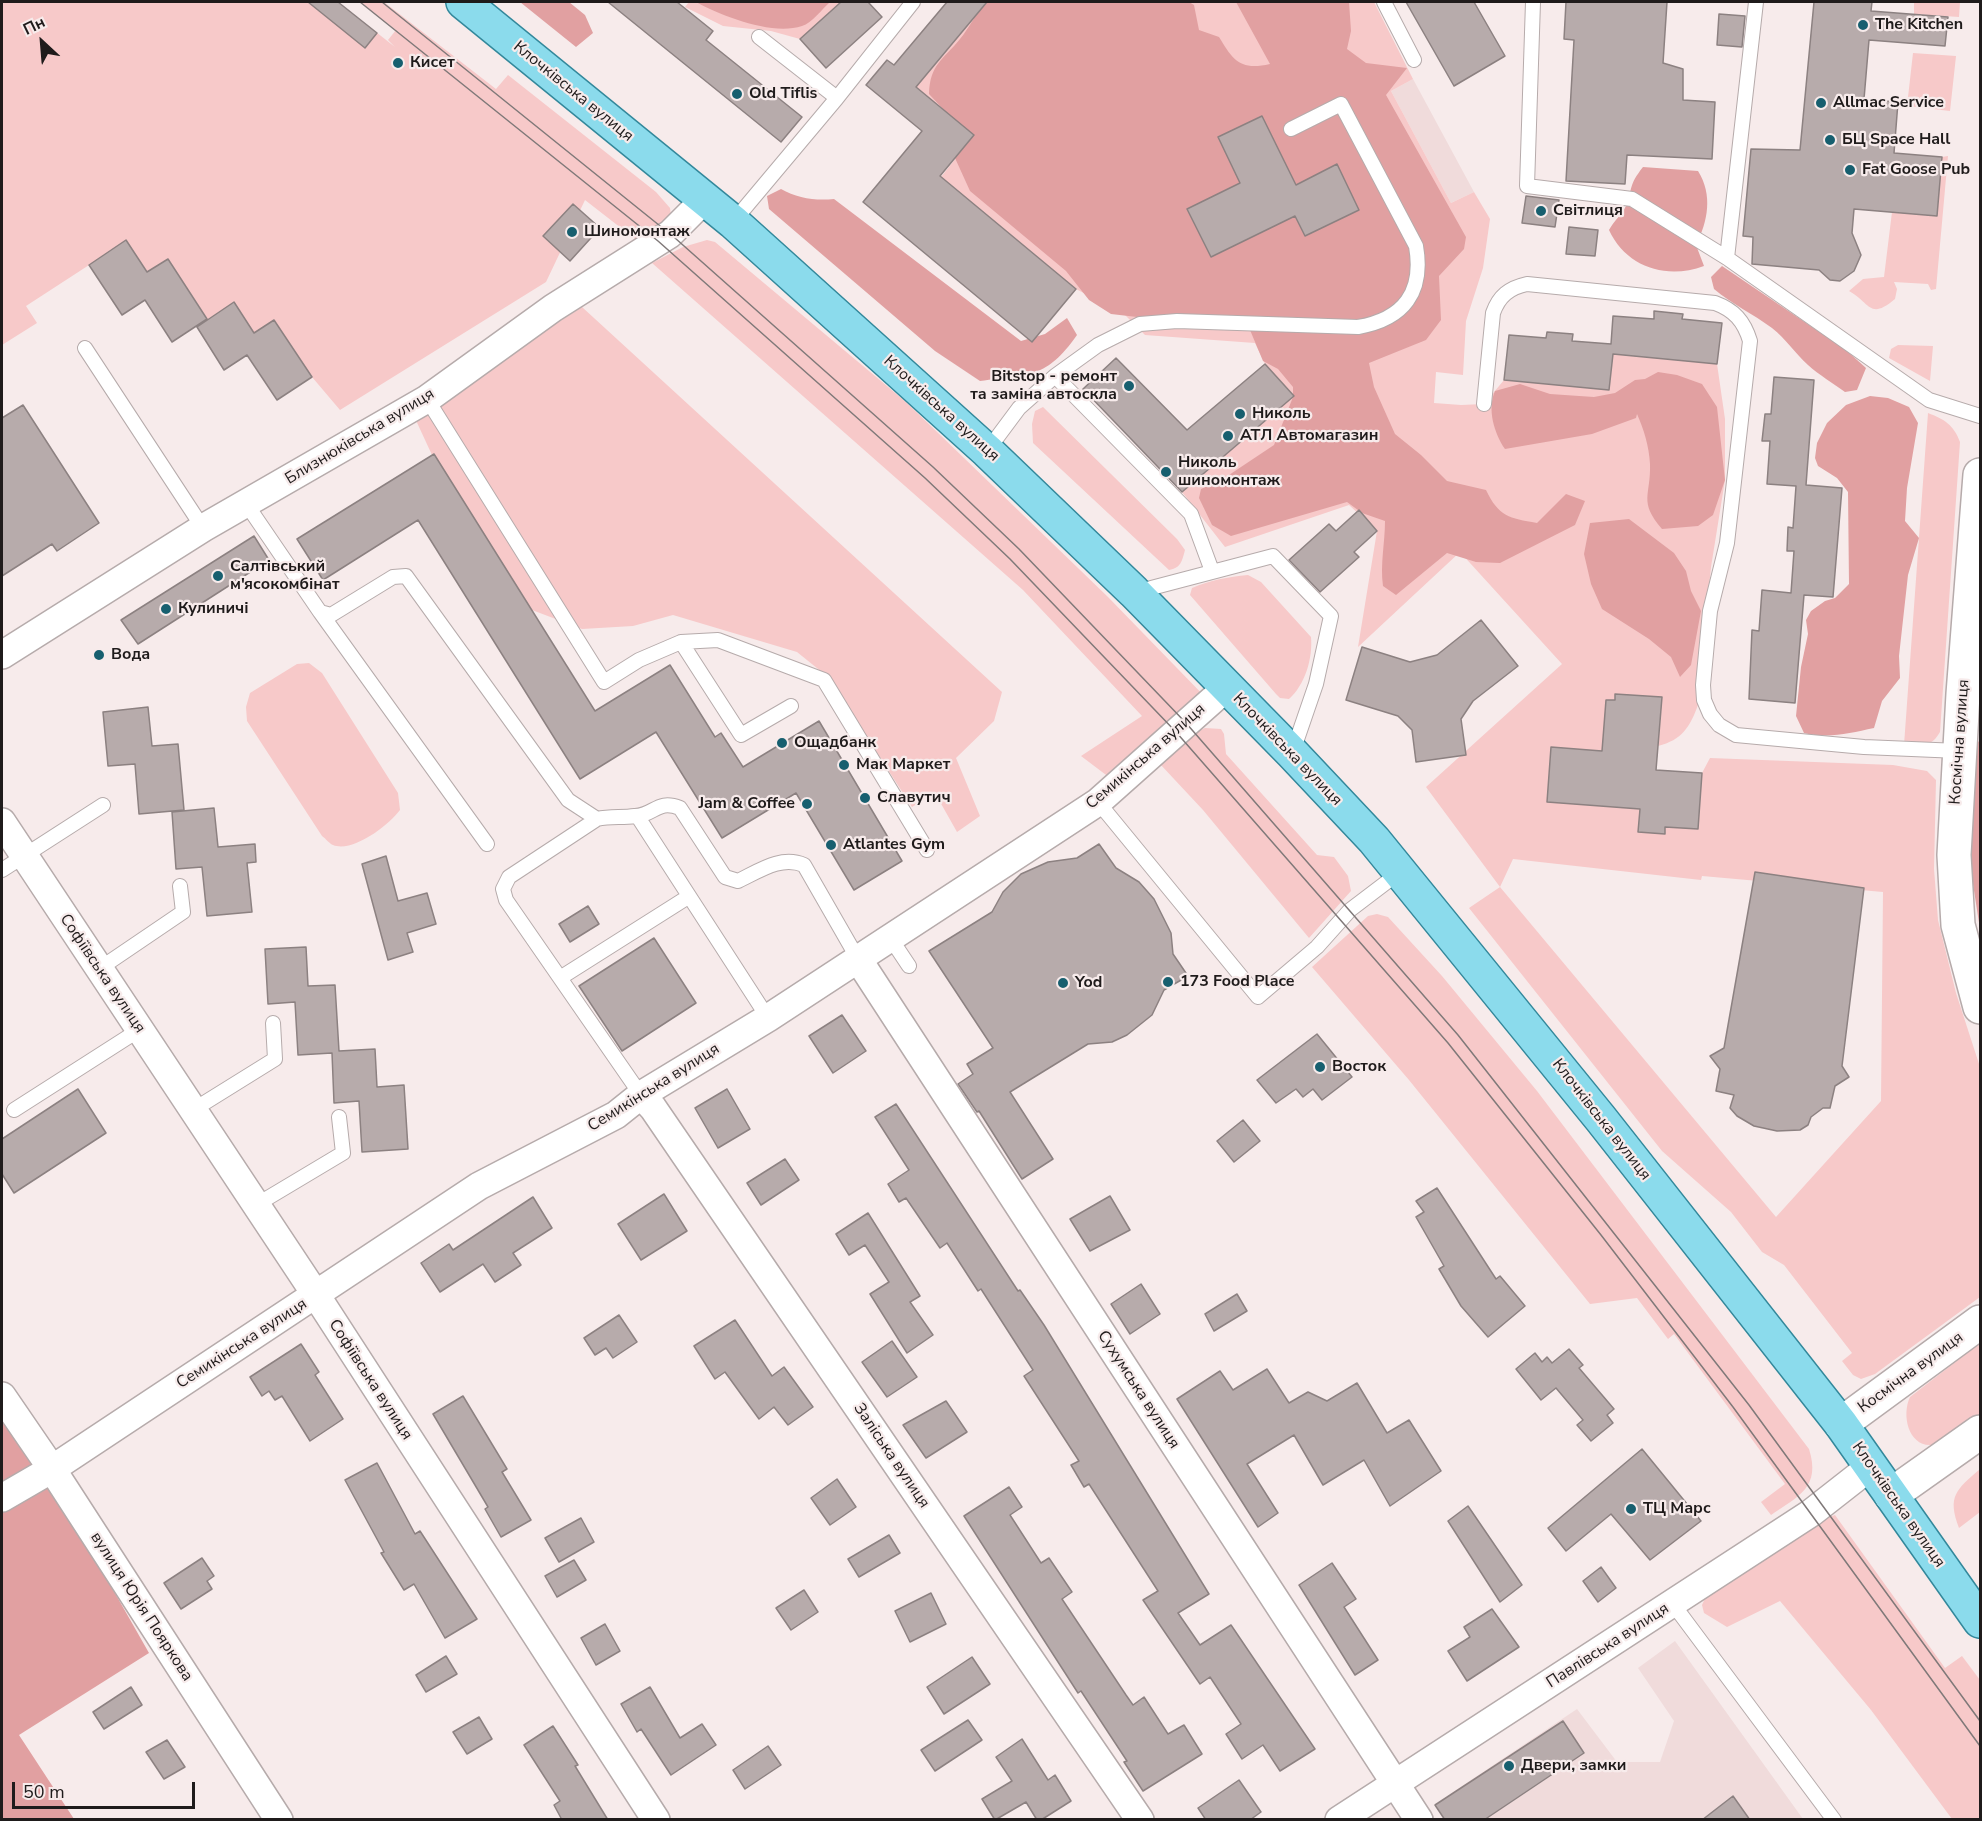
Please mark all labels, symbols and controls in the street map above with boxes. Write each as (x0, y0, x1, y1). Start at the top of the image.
text: Пн (19, 11, 49, 41)
north arrow (12, 12, 72, 72)
place label: The Kitchen (1875, 15, 1963, 35)
marker: The Kitchen (1856, 18, 1870, 32)
street label: Клочківська вулиця (509, 38, 637, 146)
place label: Кисет (410, 53, 455, 73)
marker: Кисет (391, 56, 405, 70)
place label: Old Tiflis (749, 84, 817, 104)
marker: Old Tiflis (730, 87, 744, 101)
place label: Allmac Service (1833, 93, 1944, 113)
marker: Allmac Service (1814, 96, 1828, 110)
place label: БЦ Space Hall (1842, 130, 1950, 150)
marker: БЦ Space Hall (1823, 133, 1837, 147)
place label: Fat Goose Pub (1862, 160, 1970, 180)
marker: Fat Goose Pub (1843, 163, 1857, 177)
place label: Світлиця (1553, 201, 1623, 221)
marker: Світлиця (1534, 204, 1548, 218)
place label: Шиномонтаж (584, 222, 690, 242)
marker: Шиномонтаж (565, 225, 579, 239)
street label: Клочківська вулиця (879, 352, 1003, 466)
place label: Bitstop - ремонт та заміна автоскла (970, 367, 1117, 405)
marker: Bitstop - ремонт та заміна автоскла (1122, 379, 1136, 393)
street label: Близнюківська вулиця (282, 385, 438, 489)
place label: Николь (1252, 404, 1311, 424)
marker: Николь (1233, 407, 1247, 421)
place label: АТЛ Автомагазин (1240, 426, 1379, 446)
marker: АТЛ Автомагазин (1221, 429, 1235, 443)
place label: Николь шиномонтаж (1178, 453, 1280, 491)
marker: Николь шиномонтаж (1159, 465, 1173, 479)
place label: Салтівський м'ясокомбінат (230, 557, 340, 595)
marker: Салтівський м'ясокомбінат (211, 569, 225, 583)
place label: Кулиничі (178, 599, 249, 619)
marker: Кулиничі (159, 602, 173, 616)
place label: Вода (111, 645, 150, 665)
marker: Вода (92, 648, 106, 662)
street label: Космічна вулиця (1946, 679, 1974, 805)
street label: Клочківська вулиця (1228, 690, 1346, 810)
street label: Семикінська вулиця (1083, 700, 1209, 814)
place label: Ощадбанк (794, 733, 876, 753)
marker: Ощадбанк (775, 736, 789, 750)
place label: Мак Маркет (856, 755, 950, 775)
marker: Мак Маркет (837, 758, 851, 772)
place label: Славутич (877, 788, 951, 808)
marker: Славутич (858, 791, 872, 805)
place label: Jam & Coffee (698, 794, 795, 814)
marker: Jam & Coffee (800, 797, 814, 811)
place label: Atlantes Gym (843, 835, 945, 855)
marker: Atlantes Gym (824, 838, 838, 852)
street label: Софіївська вулиця (55, 911, 149, 1037)
place label: 173 Food Place (1180, 972, 1295, 992)
place label: Yod (1075, 973, 1102, 993)
marker: 173 Food Place (1161, 975, 1175, 989)
marker: Yod (1056, 976, 1070, 990)
street label: Семикінська вулиця (585, 1040, 723, 1136)
street label: Клочківська вулиця (1548, 1055, 1654, 1185)
place label: Восток (1332, 1057, 1386, 1077)
marker: Восток (1313, 1060, 1327, 1074)
street label: Семикінська вулиця (173, 1295, 311, 1393)
street label: Софіївська вулиця (324, 1316, 416, 1444)
street label: Сухумська вулиця (1093, 1327, 1183, 1453)
street label: Космічна вулиця (1855, 1328, 1967, 1418)
street label: Заліська вулиця (849, 1400, 933, 1512)
street label: Клочківська вулиця (1847, 1438, 1949, 1572)
place label: ТЦ Марс (1643, 1499, 1711, 1519)
marker: ТЦ Марс (1624, 1502, 1638, 1516)
street label: вулиця Юрія Пояркова (86, 1529, 196, 1685)
street label: Павлівська вулиця (1543, 1599, 1673, 1693)
place label: Двери, замки (1521, 1756, 1626, 1776)
marker: Двери, замки (1502, 1759, 1516, 1773)
scale bar (15, 1770, 198, 1808)
text: 50 m (23, 1780, 65, 1804)

